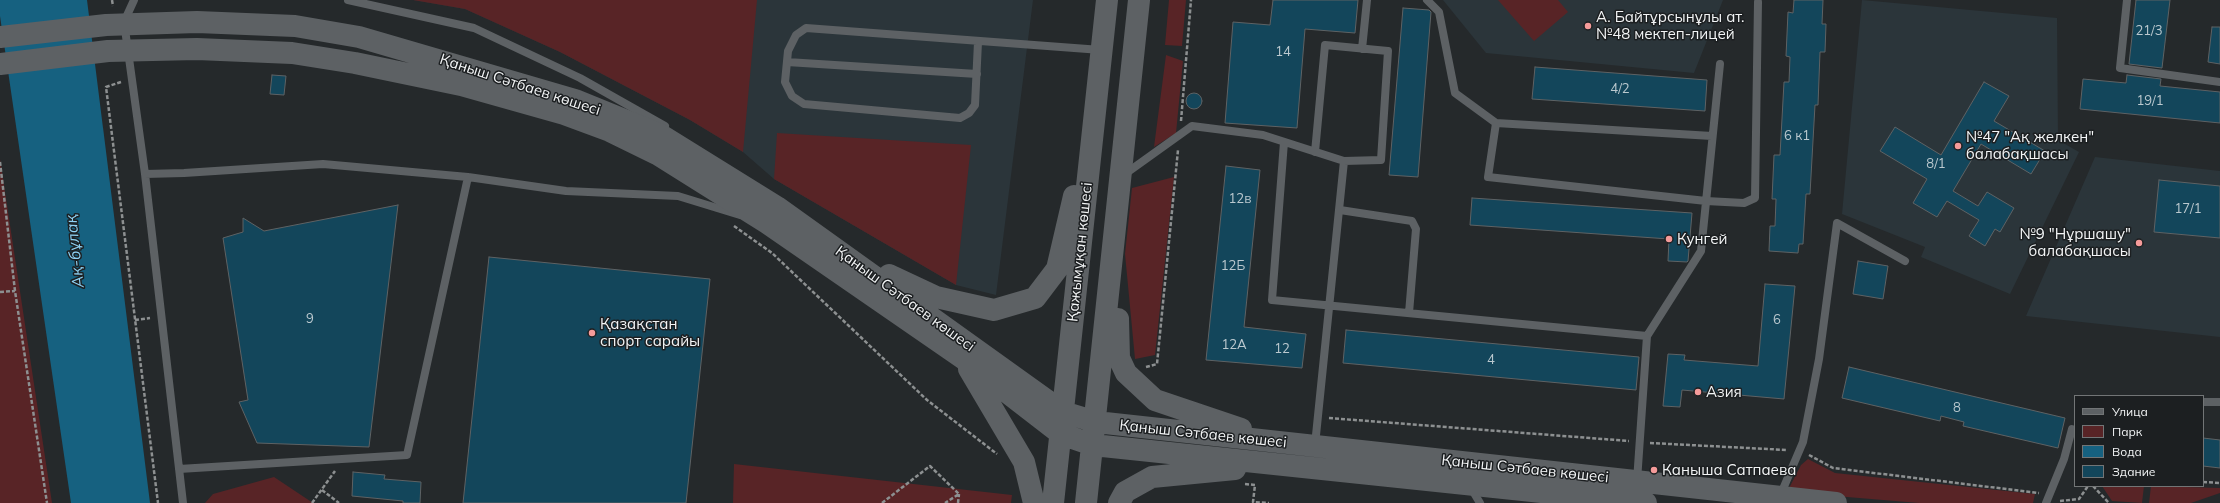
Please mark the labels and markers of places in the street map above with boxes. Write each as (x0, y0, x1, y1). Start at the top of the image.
place label: А. Байтұрсынұлы ат. №48 мектеп-лицей (1596, 8, 1744, 43)
marker: А. Байтұрсынұлы ат. №48 мектеп-лицей (1583, 21, 1593, 31)
place label: №47 "Ақ желкен" балабақшасы (1966, 128, 2094, 163)
marker: №47 "Ақ желкен" балабақшасы (1953, 141, 1963, 151)
place label: №9 "Нұршашу" балабақшасы (2020, 225, 2131, 260)
place label: Кунгей (1677, 230, 1727, 248)
marker: Кунгей (1664, 234, 1674, 244)
marker: №9 "Нұршашу" балабақшасы (2134, 238, 2144, 248)
place label: Қазақстан спорт сарайы (600, 315, 700, 350)
marker: Қазақстан спорт сарайы (587, 328, 597, 338)
place label: Азия (1706, 383, 1742, 401)
marker: Азия (1693, 387, 1703, 397)
place label: Каныша Сатпаева (1662, 461, 1796, 479)
marker: Каныша Сатпаева (1649, 465, 1659, 475)

